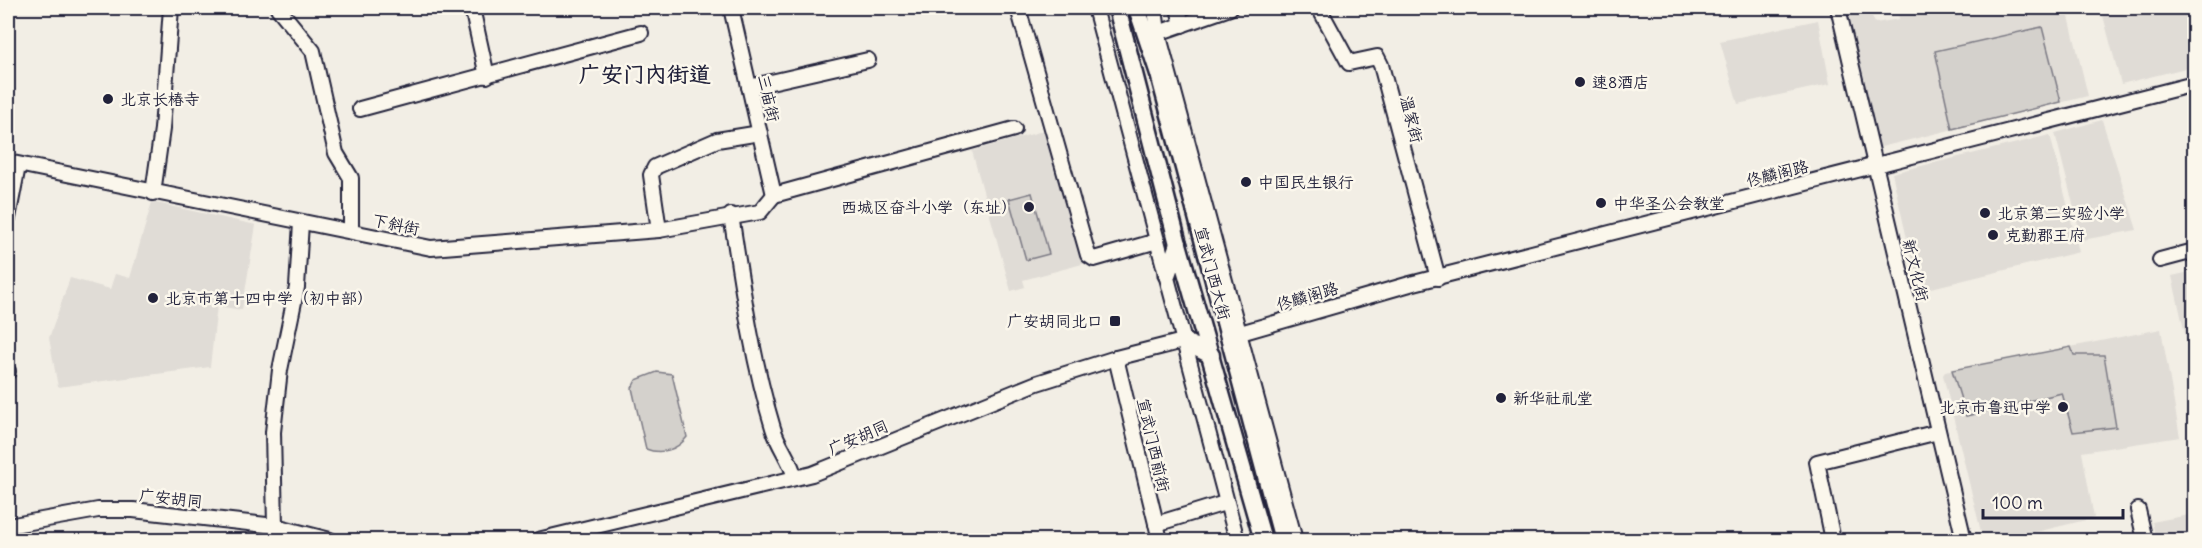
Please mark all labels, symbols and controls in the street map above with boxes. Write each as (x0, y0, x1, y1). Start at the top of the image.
district label: 广安门内街道 (579, 60, 711, 88)
street label: 三庙街 (754, 72, 784, 124)
place label: 速8酒店 (1592, 72, 1649, 92)
marker: 速8酒店 (1573, 75, 1587, 89)
place label: 北京长椿寺 (120, 89, 200, 109)
marker: 北京长椿寺 (101, 92, 115, 106)
street label: 温家街 (1396, 93, 1428, 145)
street label: 佟麟阁路 (1744, 156, 1810, 190)
place label: 中国民生银行 (1258, 172, 1354, 192)
marker: 中国民生银行 (1239, 175, 1253, 189)
place label: 中华圣公会教堂 (1613, 193, 1725, 213)
marker: 中华圣公会教堂 (1594, 196, 1608, 210)
place label: 西城区奋斗小学（东址） (841, 197, 1017, 217)
marker: 西城区奋斗小学（东址） (1022, 200, 1036, 214)
place label: 北京第二实验小学 (1997, 203, 2125, 223)
marker: 北京第二实验小学 (1978, 206, 1992, 220)
street label: 下斜街 (370, 209, 422, 239)
street label: 宣武门西大街 (1191, 224, 1235, 322)
place label: 克勤郡王府 (2005, 225, 2085, 245)
marker: 克勤郡王府 (1986, 228, 2000, 242)
street label: 新文化街 (1899, 237, 1933, 303)
street label: 佟麟阁路 (1273, 278, 1341, 314)
place label: 北京市第十四中学（初中部） (165, 288, 373, 308)
marker: 北京市第十四中学（初中部） (146, 291, 160, 305)
place label: 广安胡同北口 (1007, 311, 1103, 331)
marker: 广安胡同北口 (1108, 314, 1122, 328)
place label: 新华社礼堂 (1513, 388, 1593, 408)
marker: 新华社礼堂 (1494, 391, 1508, 405)
street label: 宣武门西前街 (1133, 396, 1175, 494)
place label: 北京市鲁迅中学 (1939, 397, 2051, 417)
marker: 北京市鲁迅中学 (2056, 400, 2070, 414)
street label: 广安胡同 (825, 415, 891, 459)
scale bar (1983, 482, 2122, 520)
street label: 广安胡同 (138, 485, 204, 511)
text: 100 m (1992, 491, 2043, 514)

